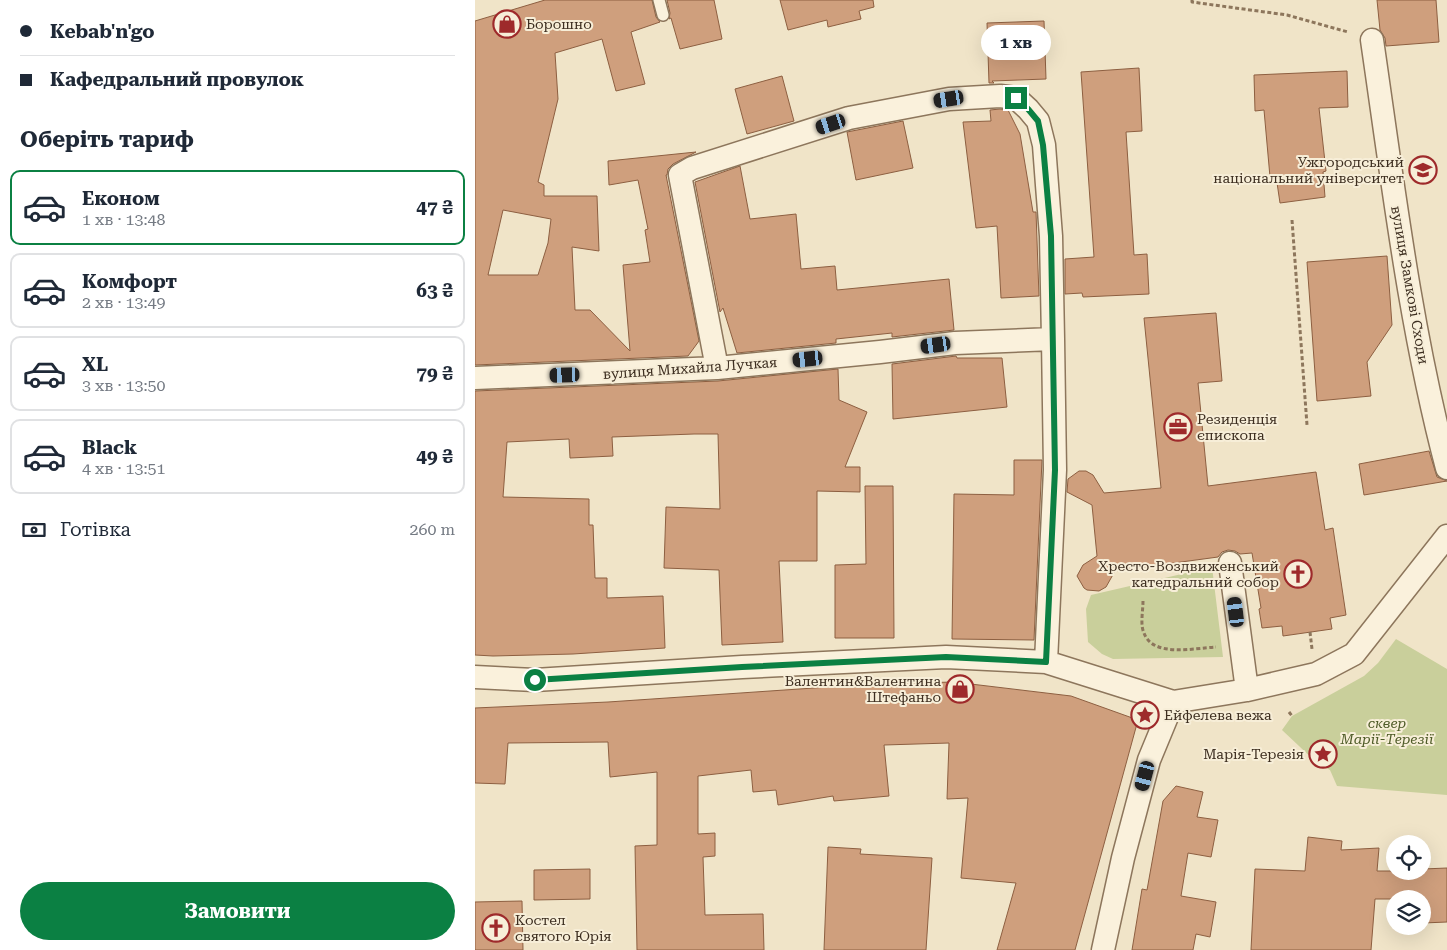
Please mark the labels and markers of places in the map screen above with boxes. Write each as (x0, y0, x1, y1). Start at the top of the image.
shop icon: Борошно (492, 9, 522, 39)
place label: Борошно (526, 16, 592, 32)
place label: Ужгородський національний університет (1213, 154, 1404, 186)
school or university icon: Ужгородський національний університет (1408, 155, 1438, 185)
place label: Резиденція єпископа (1197, 411, 1277, 443)
office icon: Резиденція єпископа (1163, 412, 1193, 442)
place label: Хресто-Воздвиженський катедральний собор (1098, 558, 1279, 590)
church icon: Хресто-Воздвиженський катедральний собор (1283, 559, 1313, 589)
place label: Валентин&Валентина Штефаньо (785, 673, 941, 705)
shop icon: Валентин&Валентина Штефаньо (945, 674, 975, 704)
place icon: Ейфелева вежа (1130, 700, 1160, 730)
place label: Ейфелева вежа (1164, 707, 1272, 723)
place icon: Марія-Терезія (1308, 739, 1338, 769)
place label: Марія-Терезія (1203, 746, 1304, 762)
place label: Костел святого Юрія (515, 912, 611, 944)
church icon: Костел святого Юрія (481, 913, 511, 943)

